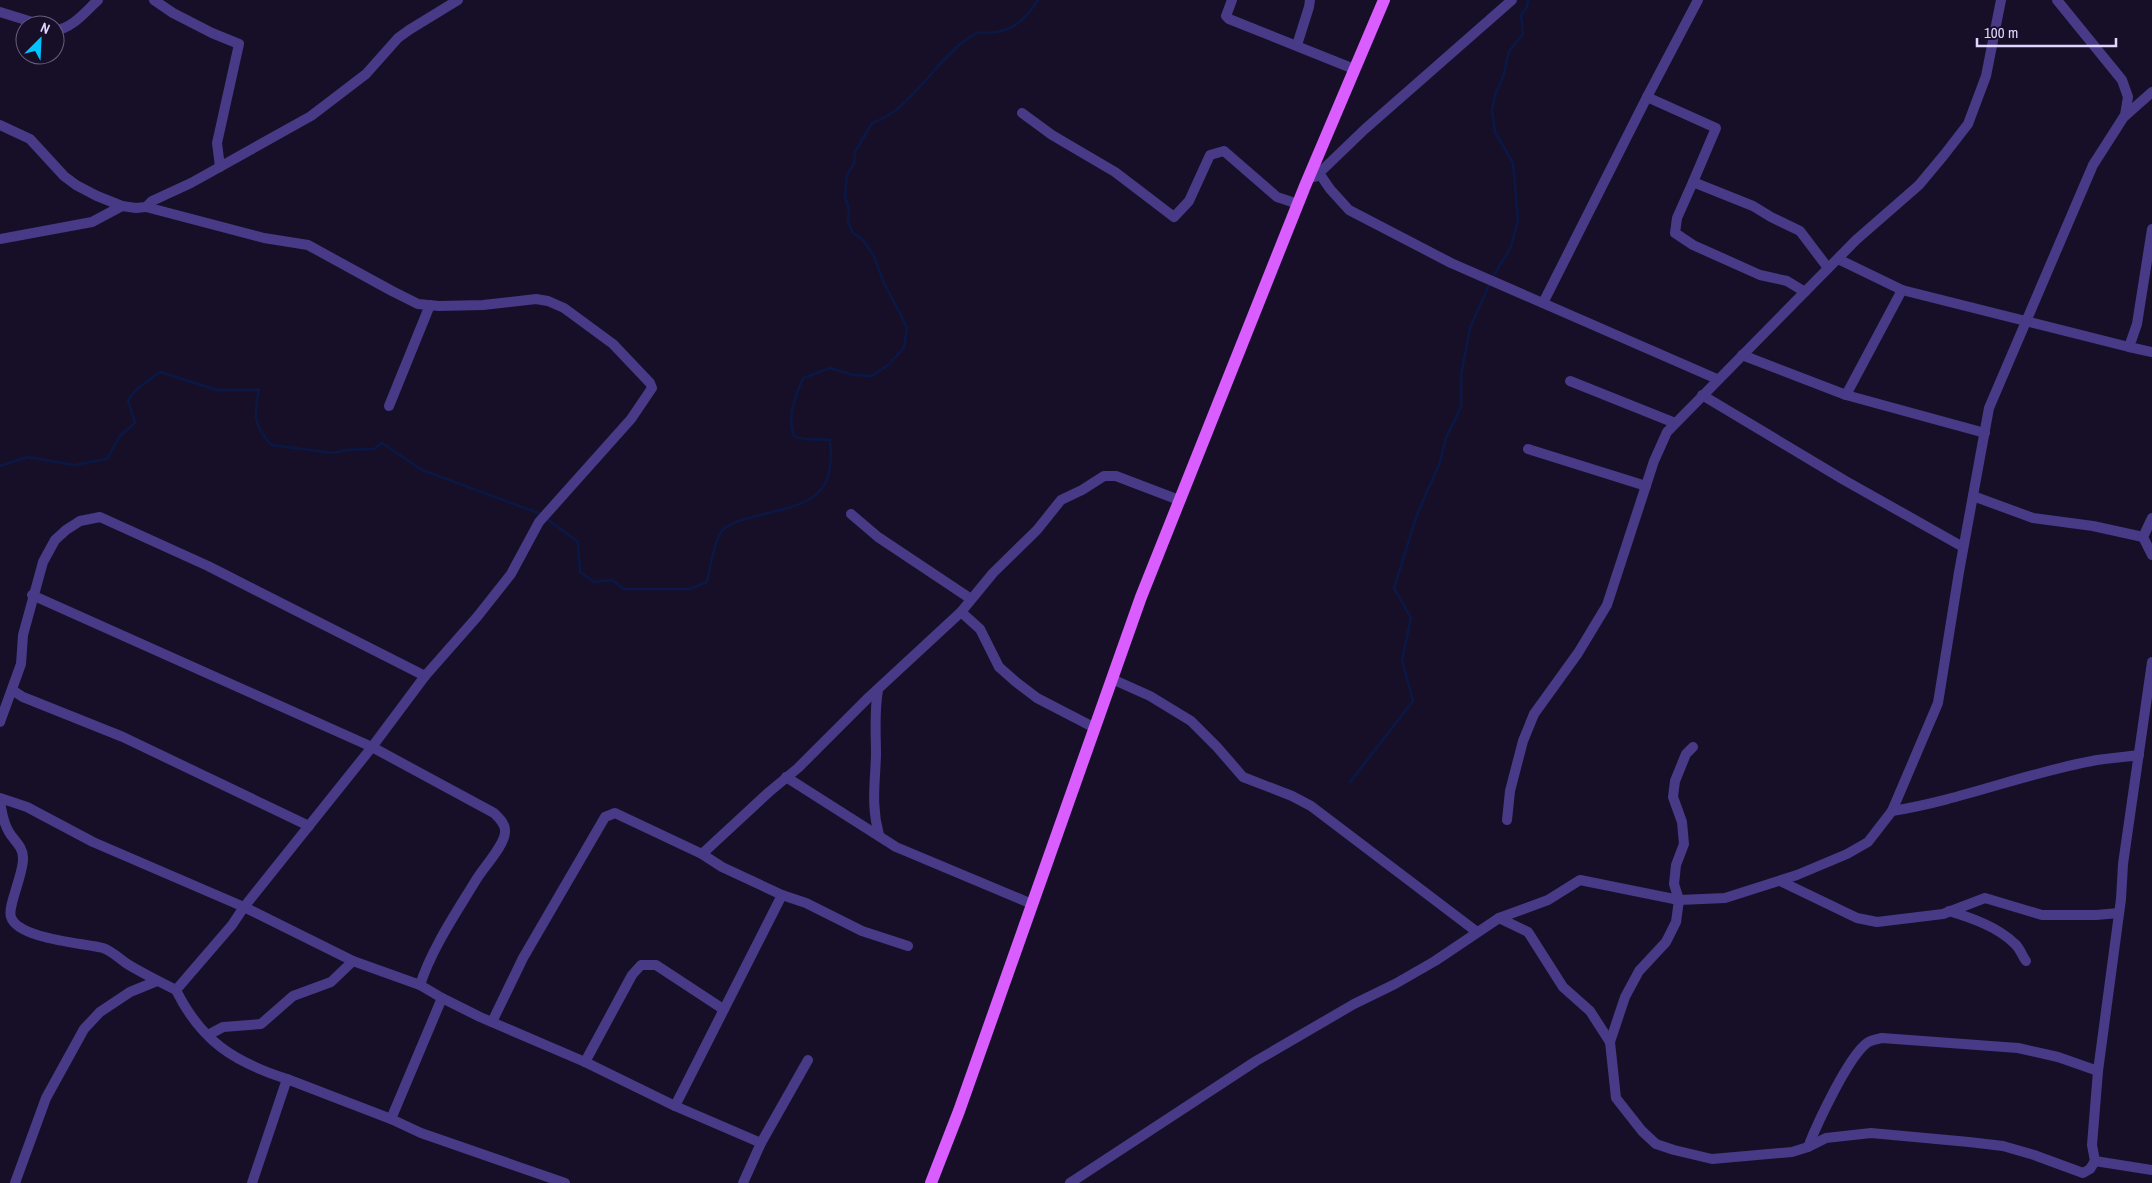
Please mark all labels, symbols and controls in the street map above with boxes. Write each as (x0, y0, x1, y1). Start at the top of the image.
north arrow (15, 15, 65, 65)
scale bar (1977, 15, 2116, 47)
text: N (38, 18, 53, 38)
text: 100 m (1984, 22, 2018, 43)

